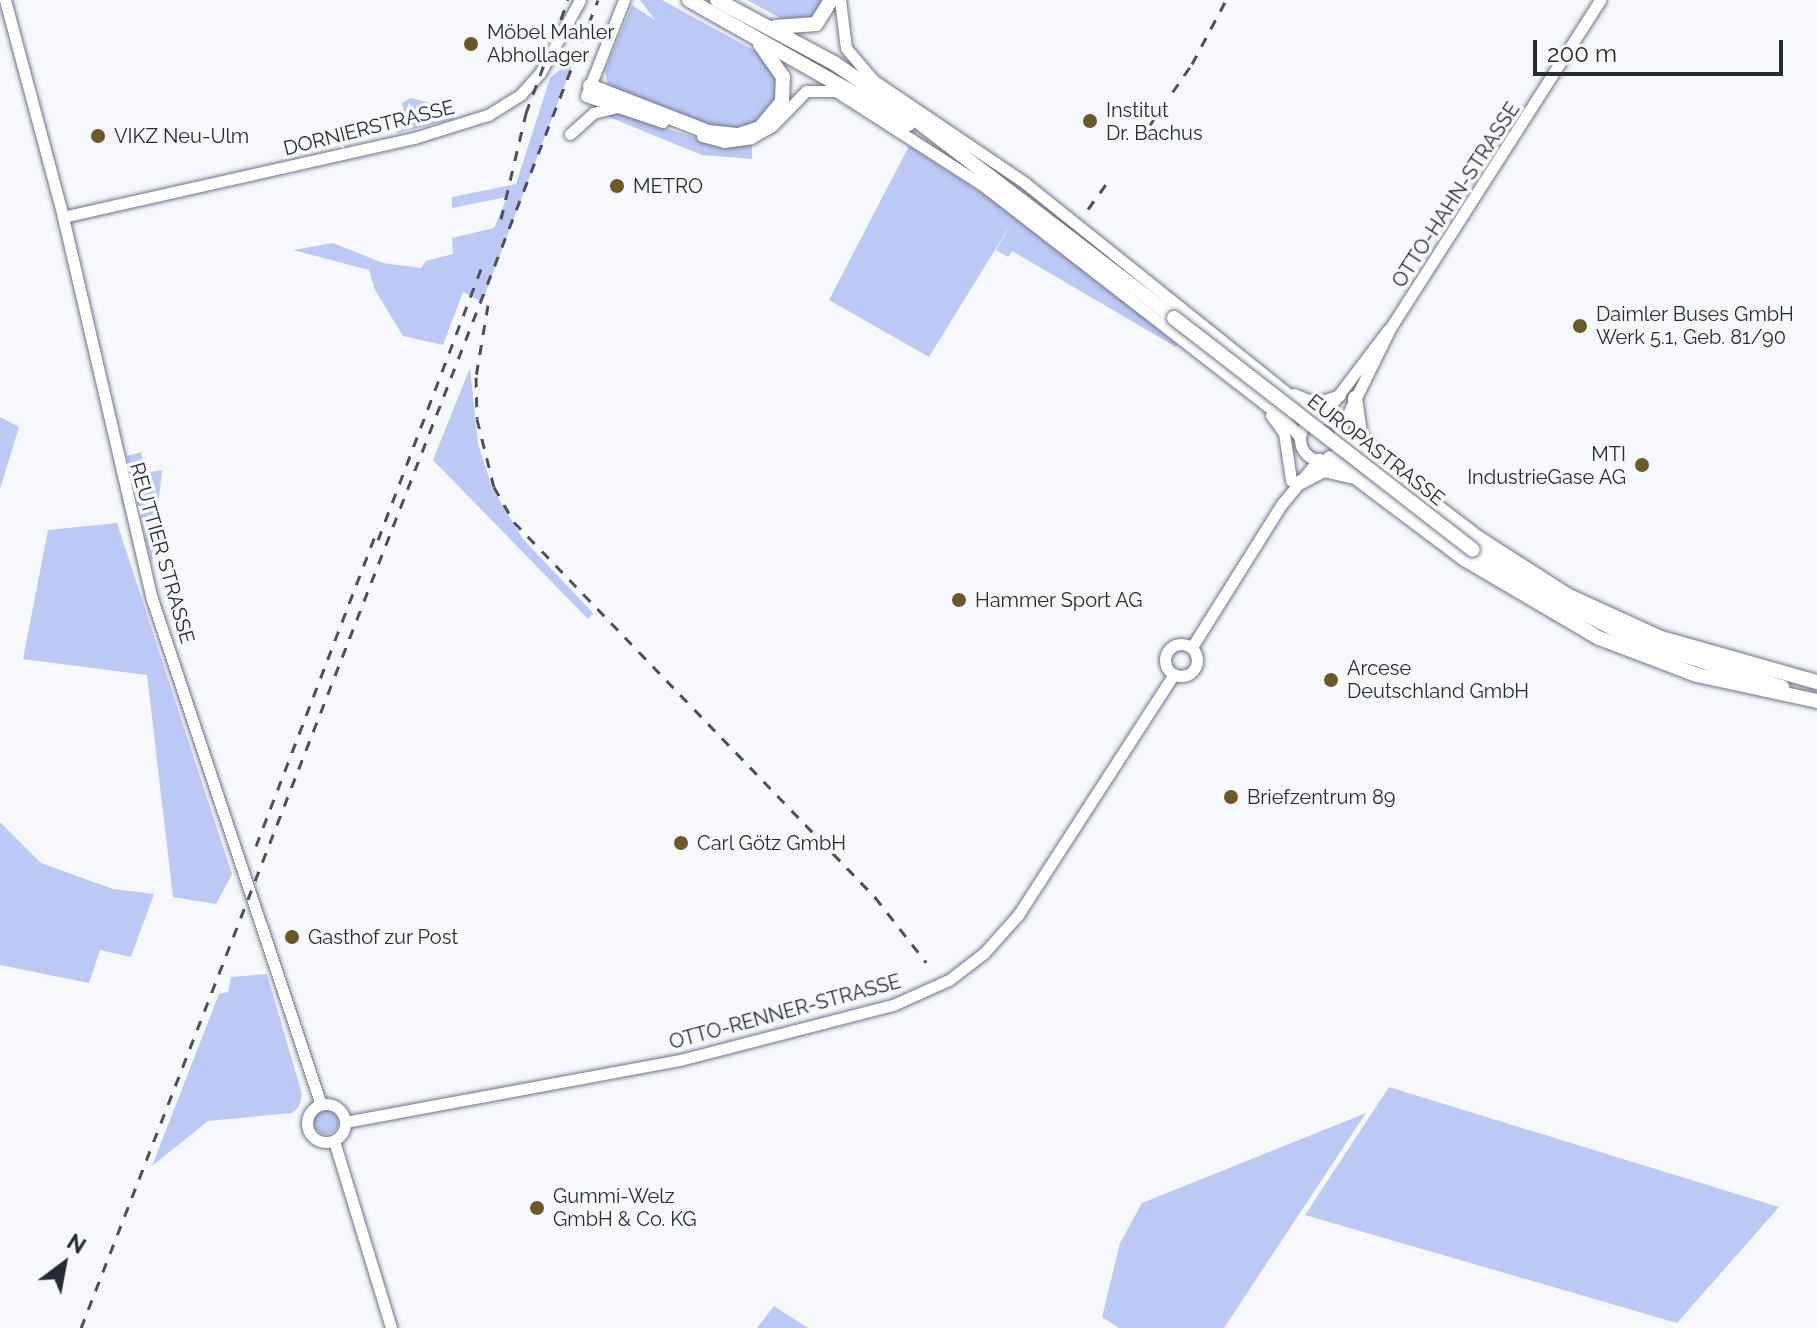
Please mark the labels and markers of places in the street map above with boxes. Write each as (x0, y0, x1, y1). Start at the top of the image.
place label: Möbel Mahler Abhollager (487, 20, 615, 67)
marker: Möbel Mahler Abhollager (462, 35, 480, 53)
place label: Institut Dr. Bachus (1106, 98, 1203, 145)
marker: Institut Dr. Bachus (1081, 112, 1099, 130)
place label: VIKZ Neu-Ulm (114, 124, 249, 148)
marker: VIKZ Neu-Ulm (89, 127, 107, 145)
place label: METRO (633, 174, 703, 198)
marker: METRO (608, 177, 626, 195)
place label: Daimler Buses GmbH Werk 5.1, Geb. 81/90 (1596, 302, 1794, 349)
marker: Daimler Buses GmbH Werk 5.1, Geb. 81/90 (1571, 317, 1589, 335)
place label: MTI IndustrieGase AG (1467, 442, 1626, 489)
marker: MTI IndustrieGase AG (1633, 456, 1651, 474)
place label: Hammer Sport AG (975, 588, 1144, 612)
marker: Hammer Sport AG (950, 591, 968, 609)
place label: Arcese Deutschland GmbH (1347, 656, 1529, 703)
marker: Arcese Deutschland GmbH (1322, 671, 1340, 689)
place label: Briefzentrum 89 (1247, 785, 1396, 809)
marker: Briefzentrum 89 (1222, 788, 1240, 806)
place label: Carl Götz GmbH (697, 831, 847, 855)
marker: Carl Götz GmbH (672, 834, 690, 852)
place label: Gasthof zur Post (308, 925, 459, 949)
marker: Gasthof zur Post (283, 928, 301, 946)
place label: Gummi-Welz GmbH & Co. KG (553, 1184, 697, 1231)
marker: Gummi-Welz GmbH & Co. KG (528, 1199, 546, 1217)

